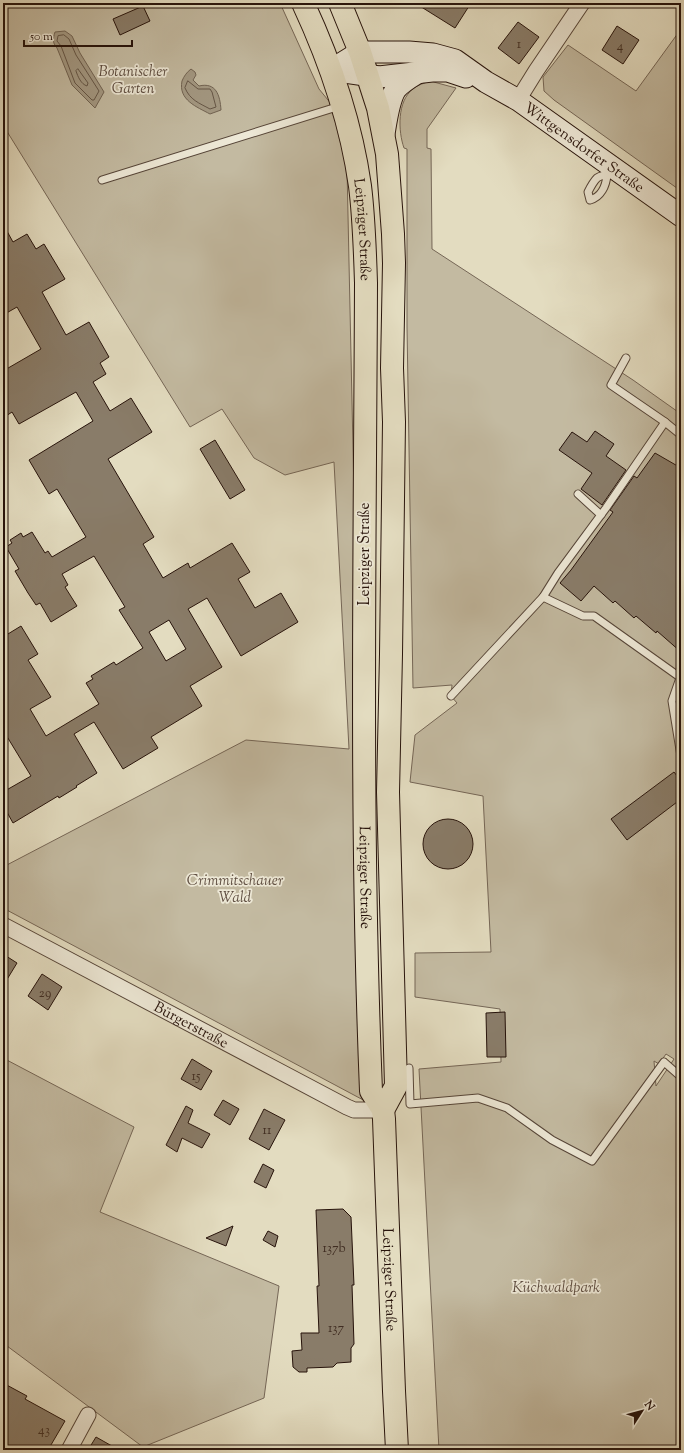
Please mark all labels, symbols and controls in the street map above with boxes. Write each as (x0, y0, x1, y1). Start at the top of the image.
scale bar (24, 22, 132, 48)
text: 50 m (29, 28, 53, 46)
house number: 1 (517, 36, 522, 54)
house number: 4 (617, 38, 624, 56)
park label: Botanischer Garten (98, 62, 168, 100)
street label: Wittgensdorfer Straße (519, 98, 648, 199)
street label: Leipziger Straße (347, 177, 375, 281)
street label: Leipziger Straße (355, 503, 376, 605)
street label: Leipziger Straße (353, 826, 375, 929)
park label: Crimmitschauer Wald (187, 871, 284, 909)
house number: 29 (39, 985, 51, 1003)
street label: Bürgerstraße (149, 997, 232, 1054)
house number: 15 (192, 1068, 201, 1086)
house number: 11 (263, 1122, 272, 1140)
street label: Leipziger Straße (376, 1228, 401, 1332)
house number: 137b (322, 1240, 346, 1258)
park label: Küchwaldpark (512, 1278, 600, 1299)
house number: 137 (328, 1320, 345, 1338)
north arrow (622, 1391, 662, 1431)
text: N (640, 1397, 658, 1414)
house number: 43 (38, 1422, 50, 1440)

